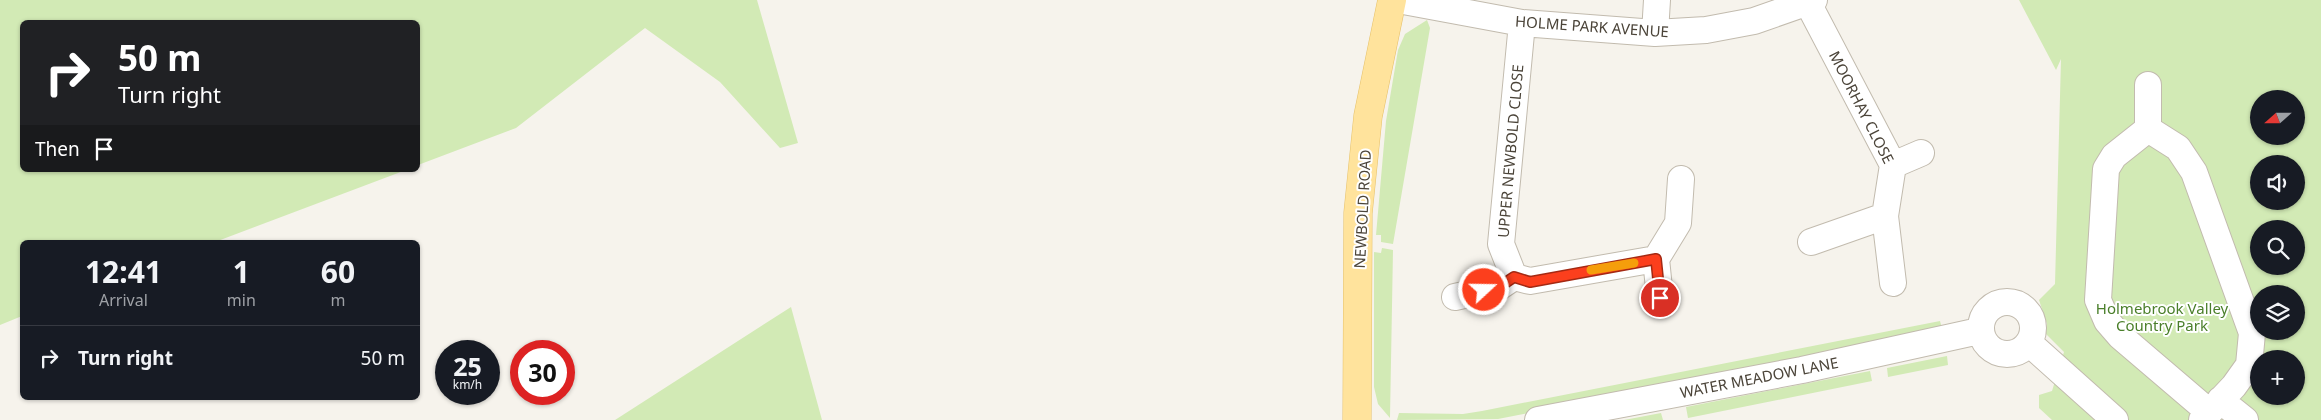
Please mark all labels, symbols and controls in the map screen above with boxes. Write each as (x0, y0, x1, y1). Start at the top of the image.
street label: HOLME PARK AVENUE (1514, 11, 1670, 41)
text: 50 m (118, 34, 201, 81)
icon: right (35, 40, 100, 105)
street label: MOORHAY CLOSE (1825, 47, 1899, 167)
street label: UPPER NEWBOLD CLOSE (1492, 64, 1528, 238)
text: Turn right (118, 79, 221, 109)
north arrow (2250, 90, 2305, 145)
map controls (2250, 90, 2305, 405)
icon: arrive (90, 135, 118, 163)
text: Then (35, 136, 80, 162)
street label: NEWBOLD ROAD (1349, 149, 1375, 269)
button: sound (2250, 155, 2305, 210)
button: search (2250, 220, 2305, 275)
text: 12:41 (85, 251, 162, 292)
text: 1 (233, 251, 250, 292)
text: 60 (321, 251, 355, 292)
position arrow (1457, 263, 1509, 315)
pin (1639, 277, 1681, 319)
icon: arrive (1646, 284, 1674, 312)
button: layers (2250, 285, 2305, 340)
text: Arrival (99, 289, 148, 311)
text: min (227, 289, 256, 311)
text: m (330, 289, 345, 311)
park label: Holmebrook Valley Country Park (2096, 298, 2229, 335)
speed limit sign: 30 (510, 340, 575, 405)
icon: right (35, 344, 63, 372)
text: Turn right (78, 345, 173, 371)
text: 50 m (361, 345, 405, 371)
text: 25 (453, 349, 482, 383)
button: + (2250, 350, 2305, 405)
street label: WATER MEADOW LANE (1678, 352, 1840, 402)
text: km/h (453, 376, 482, 393)

